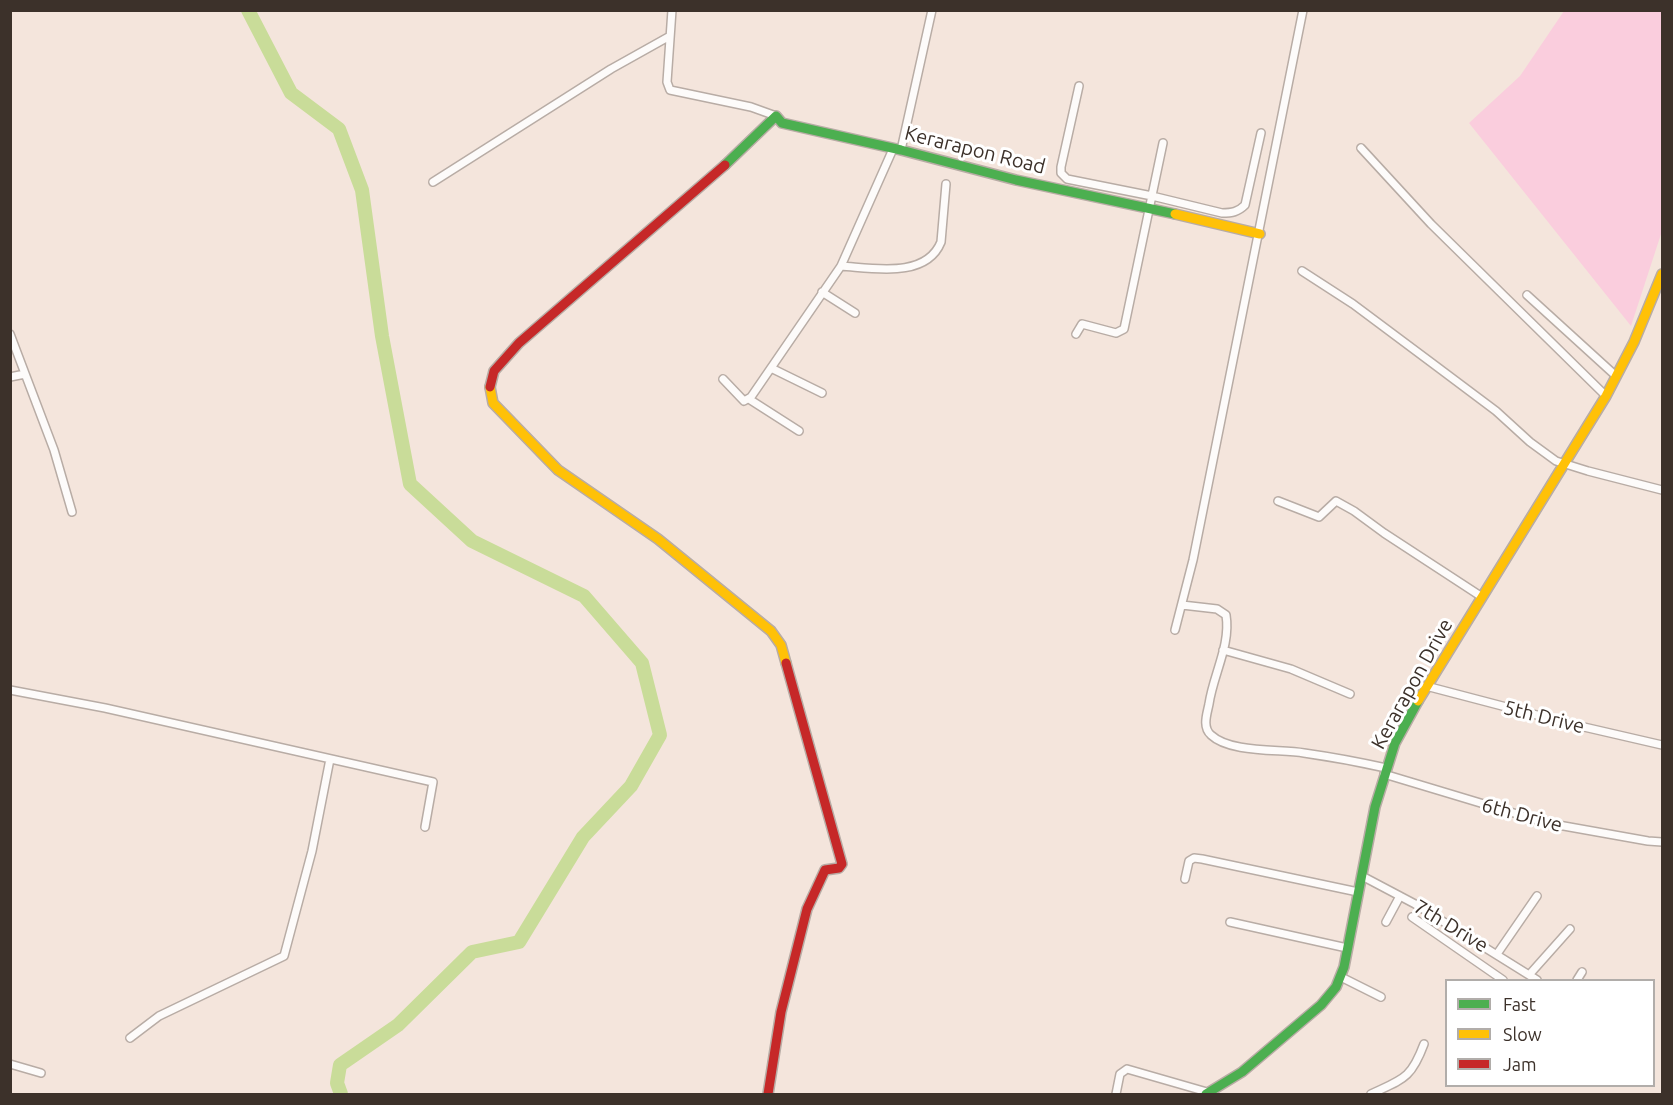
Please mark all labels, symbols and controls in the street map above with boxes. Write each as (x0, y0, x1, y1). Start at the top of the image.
street label: Kerarapon Road (902, 121, 1048, 179)
street label: Kerarapon Drive (1366, 615, 1458, 753)
street label: 5th Drive (1501, 695, 1587, 739)
street label: 6th Drive (1479, 793, 1565, 837)
street label: 7th Drive (1409, 894, 1493, 958)
legend (1445, 979, 1655, 1087)
text: Fast (1503, 994, 1536, 1014)
text: Slow (1503, 1024, 1542, 1044)
text: Jam (1503, 1054, 1537, 1074)

